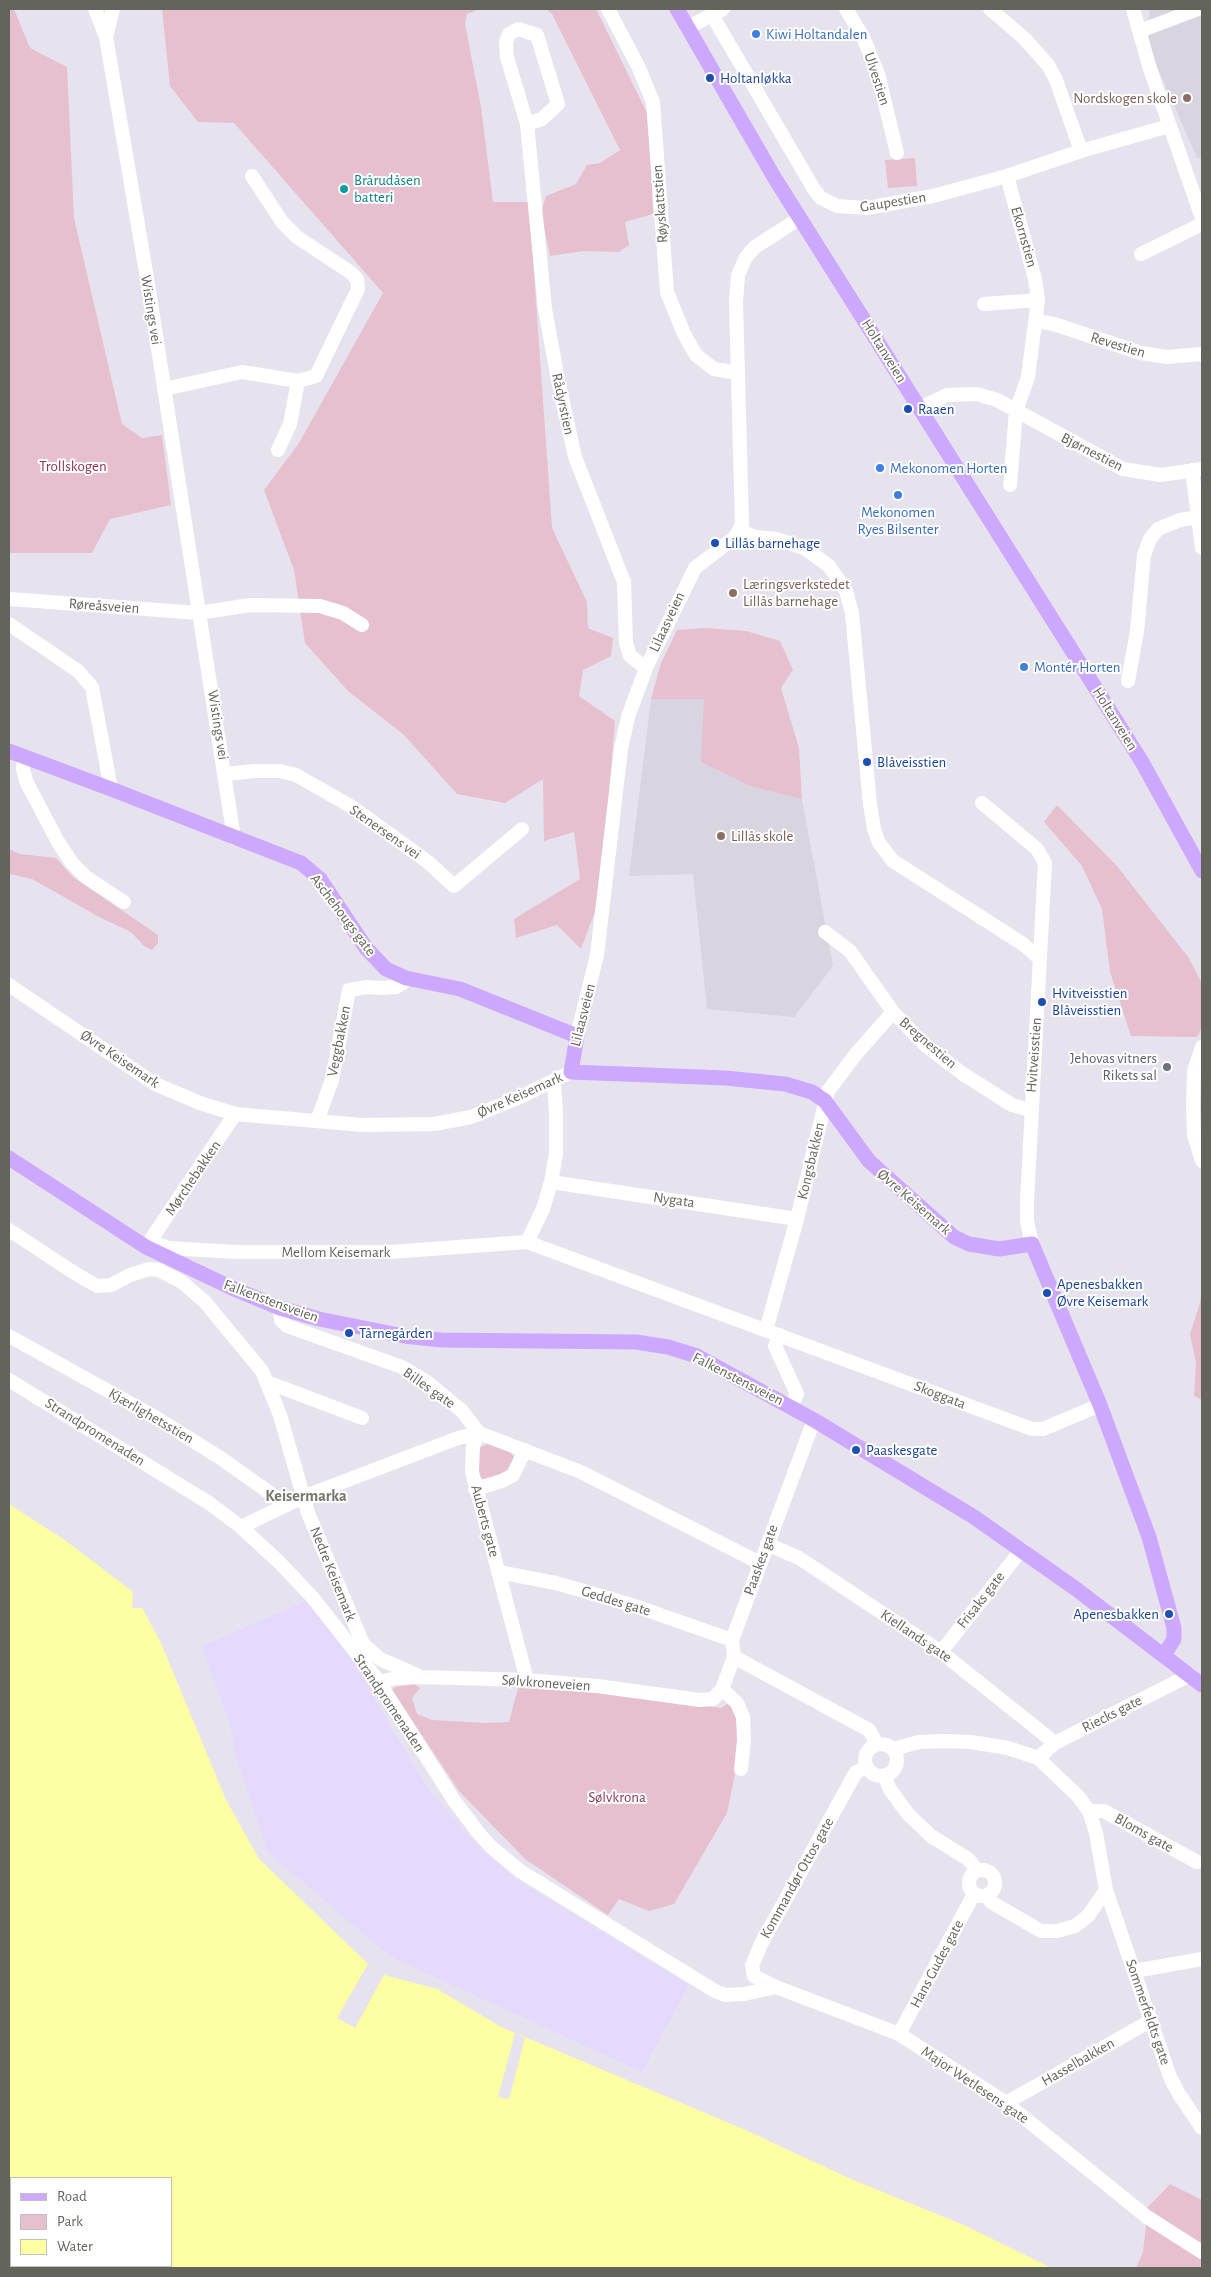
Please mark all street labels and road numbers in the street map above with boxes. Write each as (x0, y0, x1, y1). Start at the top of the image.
street label: Ulvestien (860, 50, 894, 108)
street label: Røyskattstien (648, 164, 672, 244)
street label: Gaupestien (859, 188, 927, 216)
street label: Ekornstien (1007, 205, 1041, 269)
street label: Wistings vei (137, 274, 165, 346)
street label: Holtanveien (857, 316, 911, 386)
street label: Revestien (1088, 328, 1148, 362)
street label: Rådyrstien (548, 372, 578, 436)
street label: Bjørnestien (1058, 429, 1126, 475)
street label: Lilaasveien (645, 589, 689, 655)
street label: Røreåsveien (68, 595, 140, 617)
street label: Holtanveien (1088, 684, 1142, 754)
street label: Wistings vei (204, 689, 232, 761)
street label: Stenersens vei (346, 801, 424, 863)
street label: Aschehougs gate (306, 870, 380, 960)
street label: Lilaasveien (566, 982, 600, 1048)
street label: Veggbakken (323, 1004, 355, 1078)
street label: Bregnestien (896, 1013, 960, 1073)
street label: Hvitveisstien (1022, 1017, 1046, 1093)
street label: Øvre Keisemark (77, 1026, 163, 1092)
street label: Øvre Keisemark (475, 1068, 565, 1122)
street label: Kongsbakken (793, 1121, 829, 1201)
street label: Mørchebakken (161, 1137, 225, 1219)
street label: Øvre Keisemark (874, 1165, 954, 1239)
street label: Nygata (652, 1188, 696, 1212)
street label: Mellom Keisemark (282, 1243, 390, 1261)
street label: Falkenstensveien (221, 1276, 321, 1326)
street label: Falkenstensveien (690, 1348, 786, 1410)
street label: Billes gate (399, 1364, 459, 1412)
street label: Skoggata (912, 1377, 968, 1413)
street label: Kjærlighetsstien (105, 1384, 197, 1448)
street label: Strandpromenaden (42, 1394, 148, 1470)
street label: Auberts gate (467, 1483, 503, 1559)
street label: Paaskes gate (740, 1522, 782, 1598)
street label: Nedre Keisemark (306, 1524, 360, 1624)
street label: Frisaks gate (953, 1568, 1009, 1632)
street label: Geddes gate (579, 1582, 653, 1620)
street label: Kiellands gate (877, 1606, 955, 1666)
street label: Strandpromenaden (350, 1651, 428, 1755)
street label: Sølvkroneveien (501, 1671, 591, 1695)
street label: Riecks gate (1079, 1691, 1145, 1737)
street label: Bloms gate (1111, 1809, 1177, 1857)
street label: Kommandør Ottos gate (756, 1814, 838, 1942)
street label: Hans Gudes gate (906, 1917, 968, 2011)
street label: Sommerfeldts gate (1121, 1957, 1175, 2067)
street label: Hasselbakken (1038, 2034, 1118, 2090)
street label: Major Wetlesens gate (918, 2042, 1032, 2128)

